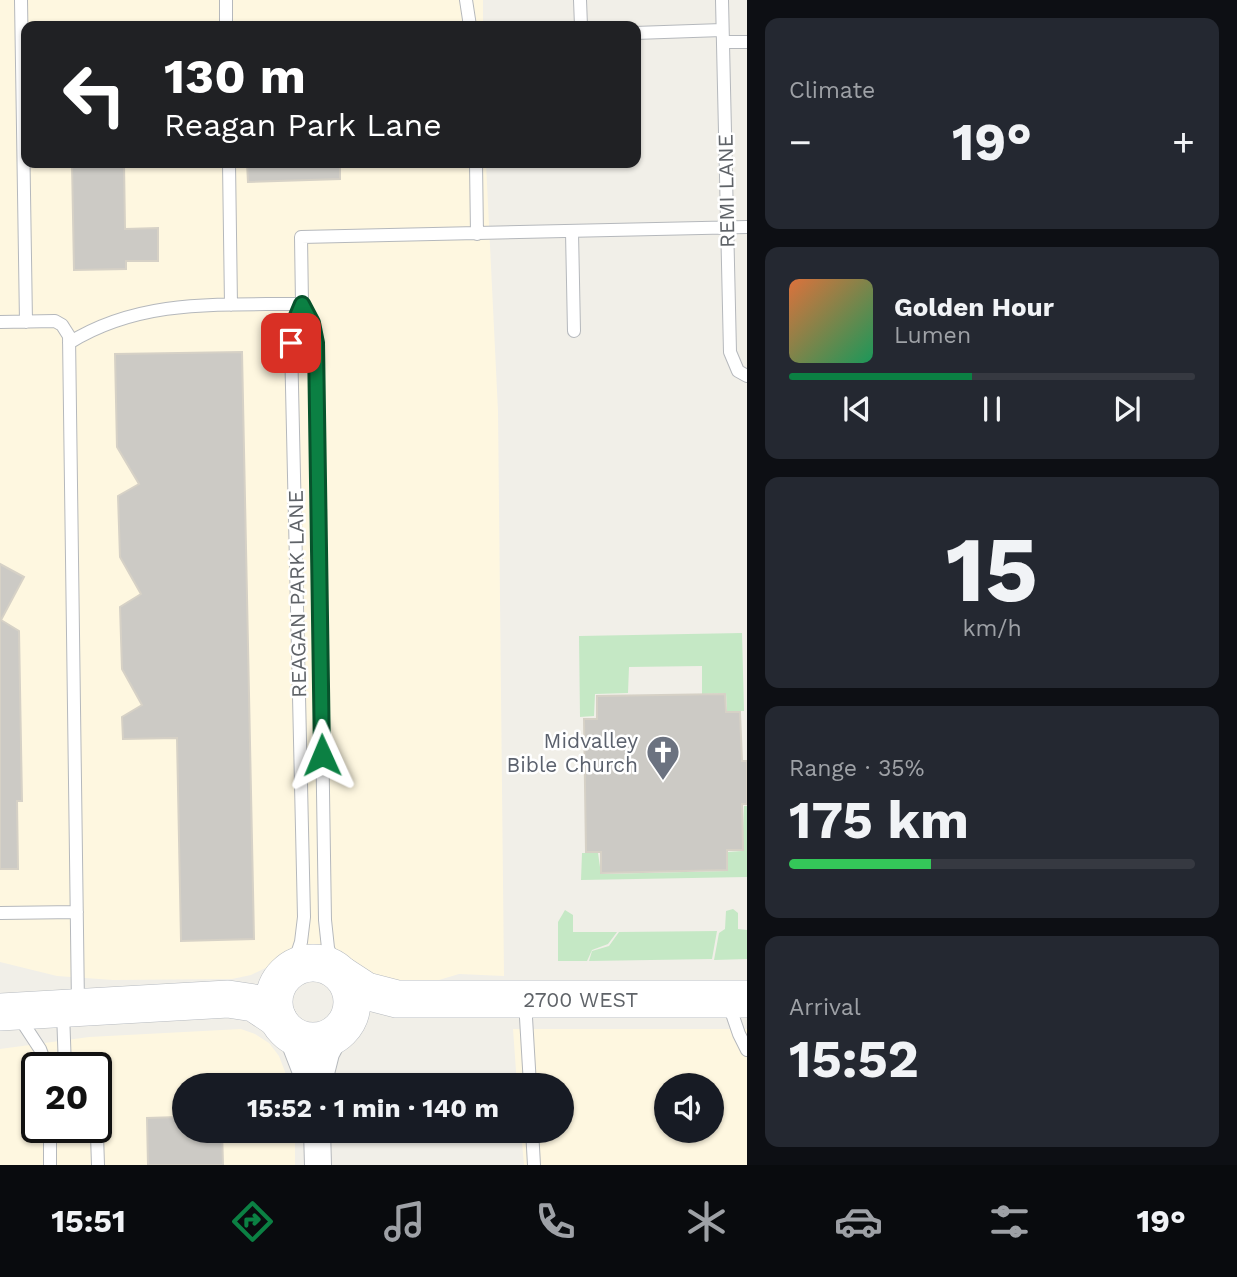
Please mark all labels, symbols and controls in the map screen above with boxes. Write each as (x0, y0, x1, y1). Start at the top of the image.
text: 130 m (164, 47, 306, 105)
icon: left (49, 49, 140, 140)
text: Climate (789, 77, 875, 104)
text: Reagan Park Lane (164, 106, 442, 144)
text: 19° (952, 112, 1032, 173)
text: − (789, 120, 812, 164)
text: + (1172, 120, 1195, 164)
street label: REMI LANE (713, 134, 739, 248)
text: Golden Hour (894, 292, 1054, 322)
pin (261, 313, 321, 373)
text: Lumen (894, 322, 971, 349)
icon: arrive (272, 324, 310, 362)
icon: previous (838, 390, 876, 428)
icon: pause (973, 390, 1011, 428)
icon: next (1108, 390, 1146, 428)
street label: REAGAN PARK LANE (283, 490, 311, 698)
text: 15 (946, 516, 1038, 623)
text: km/h (962, 615, 1022, 642)
position arrow (285, 718, 359, 792)
place label: Midvalley Bible Church (506, 728, 638, 777)
church icon: Midvalley Bible Church (644, 733, 682, 782)
text: Range · 35% (789, 755, 924, 782)
text: 175 km (789, 790, 969, 851)
street label: 2700 WEST (523, 987, 638, 1012)
text: Arrival (789, 994, 861, 1021)
text: 15:52 (789, 1029, 919, 1090)
speed limit sign: 20 (21, 1052, 112, 1143)
map controls (654, 1073, 724, 1143)
button: sound (654, 1073, 724, 1143)
text: 15:52 · 1 min · 140 m (247, 1093, 499, 1123)
icon: directions (228, 1197, 277, 1246)
icon: music (380, 1197, 429, 1246)
icon: phone (531, 1197, 580, 1246)
icon: climate (682, 1197, 731, 1246)
icon: car (834, 1197, 883, 1246)
icon: filters (985, 1197, 1034, 1246)
text: 15:51 (51, 1202, 126, 1240)
text: 19° (1136, 1202, 1186, 1240)

